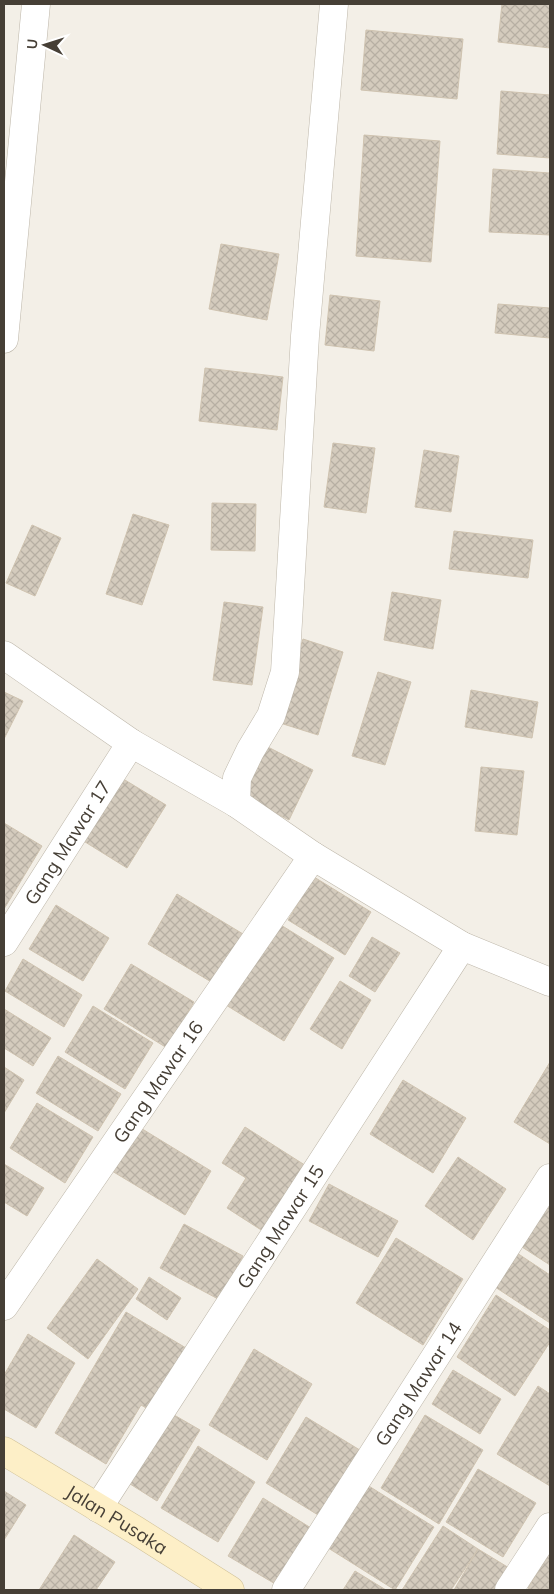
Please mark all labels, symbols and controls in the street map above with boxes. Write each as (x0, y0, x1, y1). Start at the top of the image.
north arrow (20, 20, 70, 70)
text: U (23, 38, 41, 50)
street label: Gang Mawar 17 (19, 776, 116, 909)
street label: Gang Mawar 16 (108, 1016, 208, 1147)
street label: Gang Mawar 15 (231, 1160, 329, 1293)
street label: Gang Mawar 14 (370, 1317, 467, 1450)
street label: Jalan Pusaka (62, 1479, 172, 1559)

